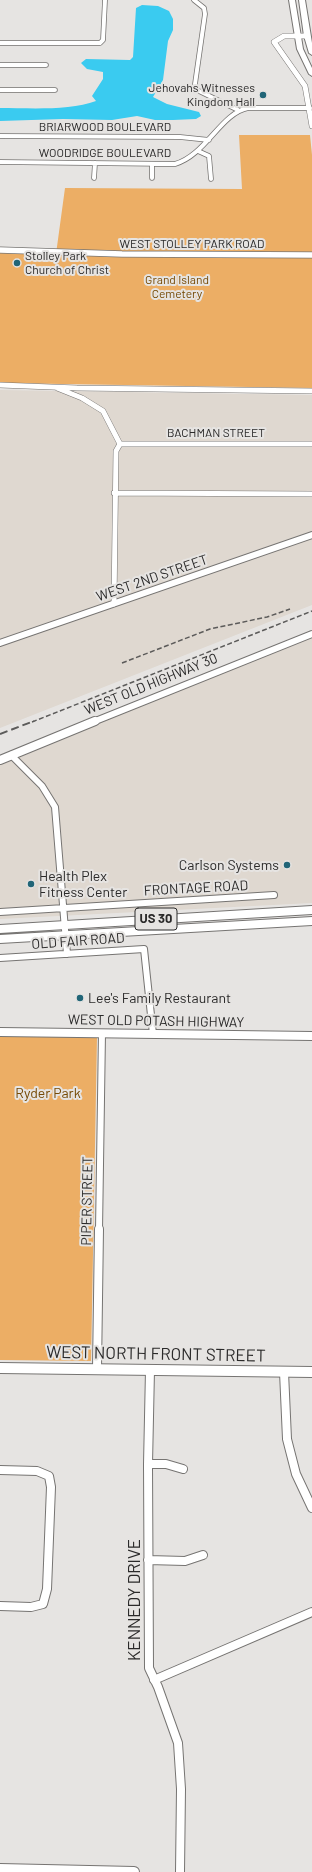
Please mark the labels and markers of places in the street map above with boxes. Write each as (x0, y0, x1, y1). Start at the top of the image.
place label: Jehovahs Witnesses Kingdom Hall (149, 81, 255, 109)
marker: Jehovahs Witnesses Kingdom Hall (258, 90, 268, 100)
place label: Stolley Park Church of Christ (25, 249, 109, 277)
marker: Stolley Park Church of Christ (12, 258, 22, 268)
place label: Carlson Systems (179, 857, 279, 873)
marker: Carlson Systems (282, 860, 292, 870)
place label: Health Plex Fitness Center (39, 868, 127, 900)
marker: Health Plex Fitness Center (26, 879, 36, 889)
place label: Lee's Family Restaurant (88, 990, 231, 1006)
marker: Lee's Family Restaurant (75, 993, 85, 1003)

